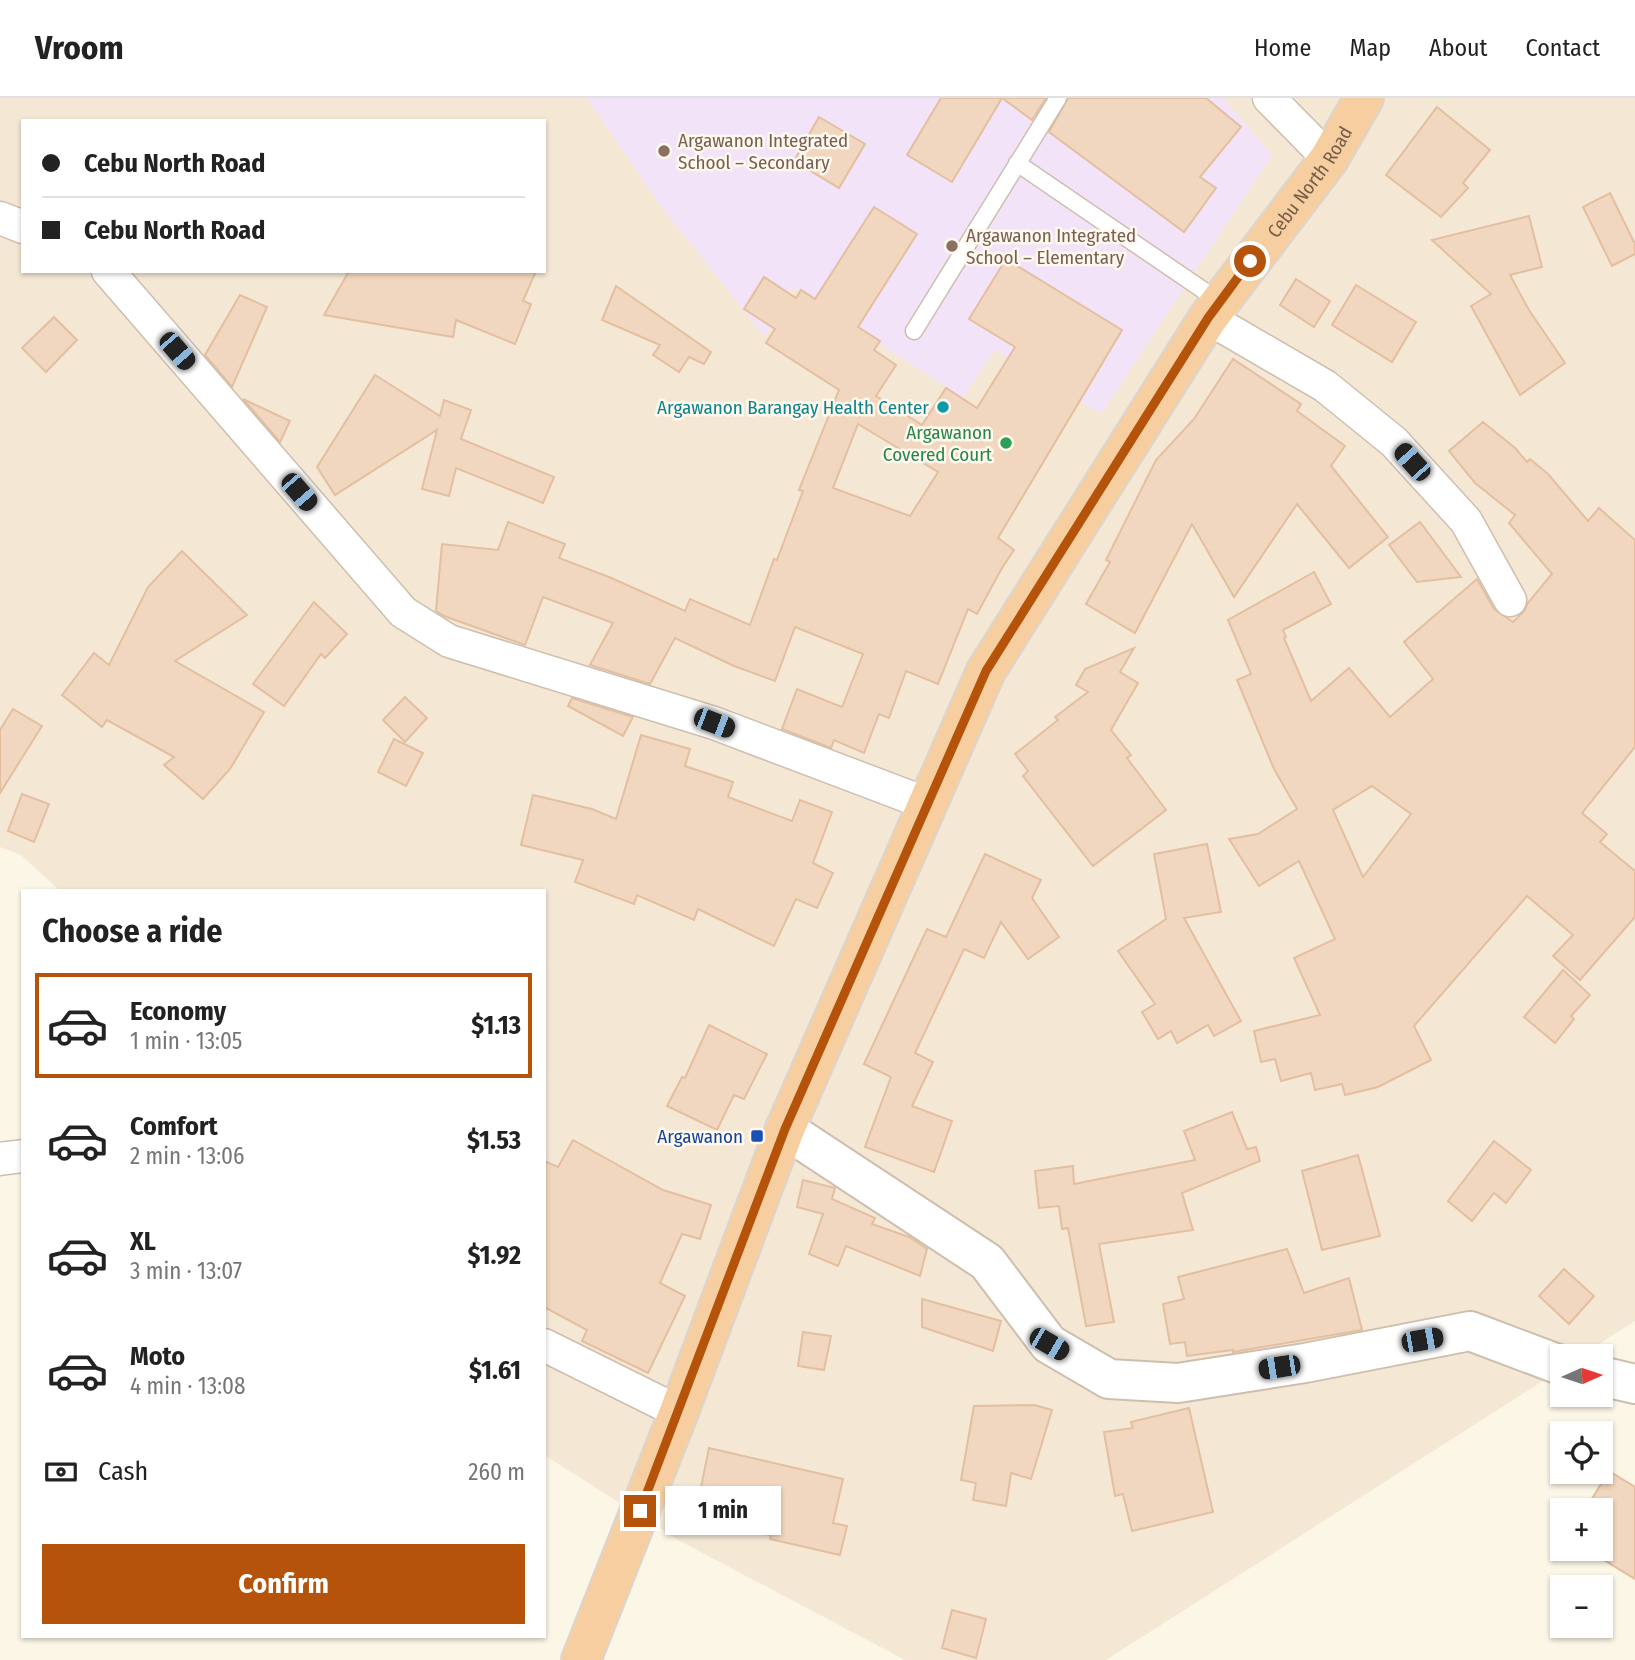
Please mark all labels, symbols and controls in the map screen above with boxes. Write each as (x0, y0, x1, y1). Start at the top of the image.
text: Vroom (35, 28, 124, 68)
text: Home (1254, 34, 1311, 62)
text: Map (1349, 34, 1391, 62)
text: About (1429, 34, 1487, 62)
text: Contact (1525, 34, 1600, 62)
street label: Cebu North Road (1262, 122, 1357, 242)
place label: Argawanon Integrated School – Secondary (678, 129, 848, 174)
marker: Argawanon Integrated School – Secondary (656, 143, 672, 159)
text: Cebu North Road (84, 148, 265, 179)
text: Cebu North Road (84, 215, 265, 246)
place label: Argawanon Integrated School – Elementary (966, 224, 1136, 269)
marker: Argawanon Integrated School – Elementary (944, 238, 960, 254)
route start (1234, 245, 1266, 277)
car (156, 328, 199, 374)
place label: Argawanon Barangay Health Center (657, 396, 929, 419)
marker: Argawanon Barangay Health Center (935, 399, 951, 415)
place label: Argawanon Covered Court (883, 421, 993, 466)
marker: Argawanon Covered Court (998, 435, 1014, 451)
car (1391, 439, 1434, 485)
car (278, 469, 321, 515)
car (691, 706, 738, 740)
text: Choose a ride (42, 912, 223, 950)
icon: car (46, 994, 109, 1057)
text: Economy (130, 996, 226, 1027)
text: $1.13 (471, 1010, 521, 1041)
text: 1 min · 13:05 (130, 1027, 242, 1055)
icon: car (46, 1109, 109, 1172)
text: Comfort (130, 1111, 218, 1142)
text: $1.53 (467, 1125, 521, 1156)
place label: Argawanon (657, 1125, 743, 1148)
marker: Argawanon (749, 1128, 765, 1144)
text: 2 min · 13:06 (130, 1142, 244, 1170)
icon: car (46, 1224, 109, 1287)
text: XL (130, 1226, 156, 1257)
text: $1.92 (467, 1240, 521, 1271)
text: 3 min · 13:07 (130, 1257, 242, 1285)
car (1026, 1324, 1073, 1364)
car (1400, 1326, 1445, 1354)
icon: car (46, 1339, 109, 1402)
text: Moto (130, 1341, 185, 1372)
north arrow (1550, 1344, 1614, 1407)
map controls (1550, 1344, 1613, 1638)
car (1257, 1353, 1302, 1381)
text: $1.61 (469, 1355, 521, 1386)
text: 4 min · 13:08 (130, 1372, 246, 1400)
button: locate (1550, 1421, 1613, 1484)
icon: cash (42, 1453, 80, 1491)
text: Cash (98, 1456, 148, 1487)
text: 260 m (468, 1458, 525, 1486)
callout: 1 min (664, 1486, 780, 1536)
route end (624, 1495, 656, 1527)
text: 1 min (698, 1496, 748, 1524)
button: + (1550, 1498, 1613, 1561)
button: Confirm (42, 1544, 525, 1624)
button: − (1550, 1575, 1613, 1638)

